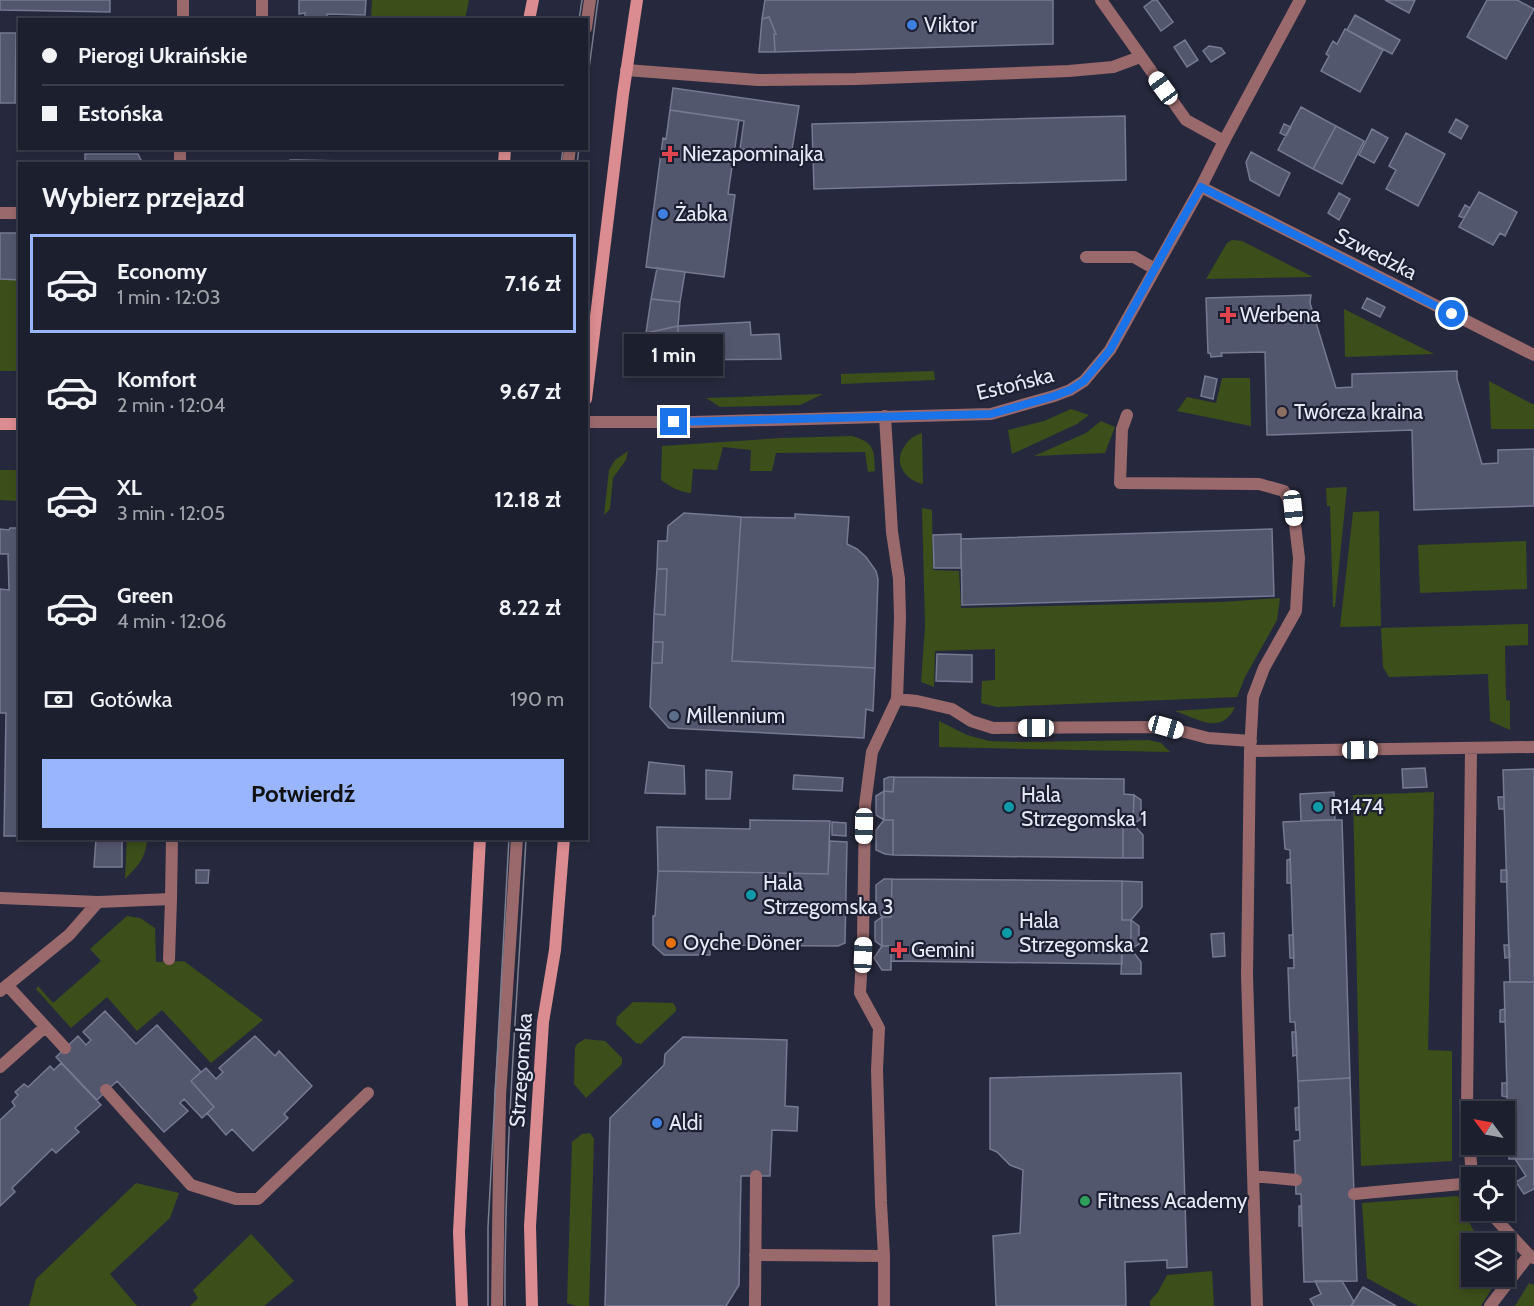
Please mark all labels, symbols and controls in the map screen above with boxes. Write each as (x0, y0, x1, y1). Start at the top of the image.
place label: Viktor (924, 12, 977, 37)
marker: Viktor (905, 18, 919, 32)
text: Pierogi Ukraińskie (78, 42, 247, 69)
car (1145, 68, 1181, 108)
text: Estońska (78, 100, 163, 127)
place label: Niezapominajka (682, 141, 824, 167)
marker: Niezapominajka (663, 147, 677, 161)
text: Wybierz przejazd (42, 181, 245, 214)
place label: Żabka (675, 201, 728, 226)
marker: Żabka (656, 207, 670, 221)
street label: Szwedzka (1331, 222, 1421, 285)
icon: car (45, 257, 99, 311)
text: Economy (117, 258, 207, 285)
text: 7.16 zł (505, 270, 561, 297)
text: 1 min · 12:03 (117, 285, 221, 309)
route start (1438, 300, 1465, 327)
place label: Werbena (1240, 302, 1321, 327)
marker: Werbena (1221, 308, 1235, 322)
callout: 1 min (624, 335, 724, 377)
text: 1 min (651, 343, 696, 367)
street label: Estońska (974, 362, 1056, 405)
icon: car (45, 365, 99, 419)
text: Komfort (117, 366, 196, 393)
text: 9.67 zł (500, 378, 561, 405)
text: 2 min · 12:04 (117, 393, 225, 417)
place label: Twórcza kraina (1294, 399, 1423, 424)
marker: Twórcza kraina (1275, 405, 1289, 419)
route end (660, 408, 687, 435)
icon: car (45, 473, 99, 527)
text: XL (117, 474, 142, 501)
text: 12.18 zł (494, 486, 561, 513)
car (1282, 489, 1304, 527)
text: 3 min · 12:05 (117, 501, 225, 525)
icon: car (45, 581, 99, 635)
text: Green (117, 582, 173, 609)
text: 8.22 zł (499, 594, 561, 621)
text: 4 min · 12:06 (117, 609, 226, 633)
icon: cash (42, 683, 75, 716)
text: Gotówka (90, 686, 172, 713)
text: 190 m (510, 687, 564, 711)
place label: Millennium (686, 703, 785, 728)
marker: Millennium (667, 709, 681, 723)
car (1146, 713, 1186, 741)
car (1018, 719, 1054, 737)
car (1342, 741, 1378, 759)
button: Potwierdź (42, 759, 564, 828)
place label: Hala Strzegomska 1 (1021, 782, 1147, 831)
place label: R1474 (1330, 794, 1384, 819)
marker: Hala Strzegomska 1 (1002, 800, 1016, 814)
marker: R1474 (1311, 800, 1325, 814)
car (855, 808, 873, 844)
place label: Hala Strzegomska 3 (763, 870, 894, 919)
marker: Hala Strzegomska 3 (744, 888, 758, 902)
place label: Hala Strzegomska 2 (1019, 908, 1149, 957)
marker: Hala Strzegomska 2 (1000, 926, 1014, 940)
place label: Oyche Döner (683, 930, 802, 955)
marker: Oyche Döner (664, 936, 678, 950)
car (853, 937, 873, 973)
place label: Gemini (911, 937, 975, 962)
marker: Gemini (892, 943, 906, 957)
street label: Strzegomska (504, 1012, 537, 1128)
north arrow (1461, 1101, 1515, 1155)
map controls (1461, 1101, 1515, 1287)
place label: Aldi (669, 1110, 703, 1135)
marker: Aldi (650, 1116, 664, 1130)
button: locate (1461, 1167, 1515, 1221)
place label: Fitness Academy (1097, 1188, 1248, 1213)
marker: Fitness Academy (1078, 1194, 1092, 1208)
button: layers (1461, 1233, 1515, 1287)

